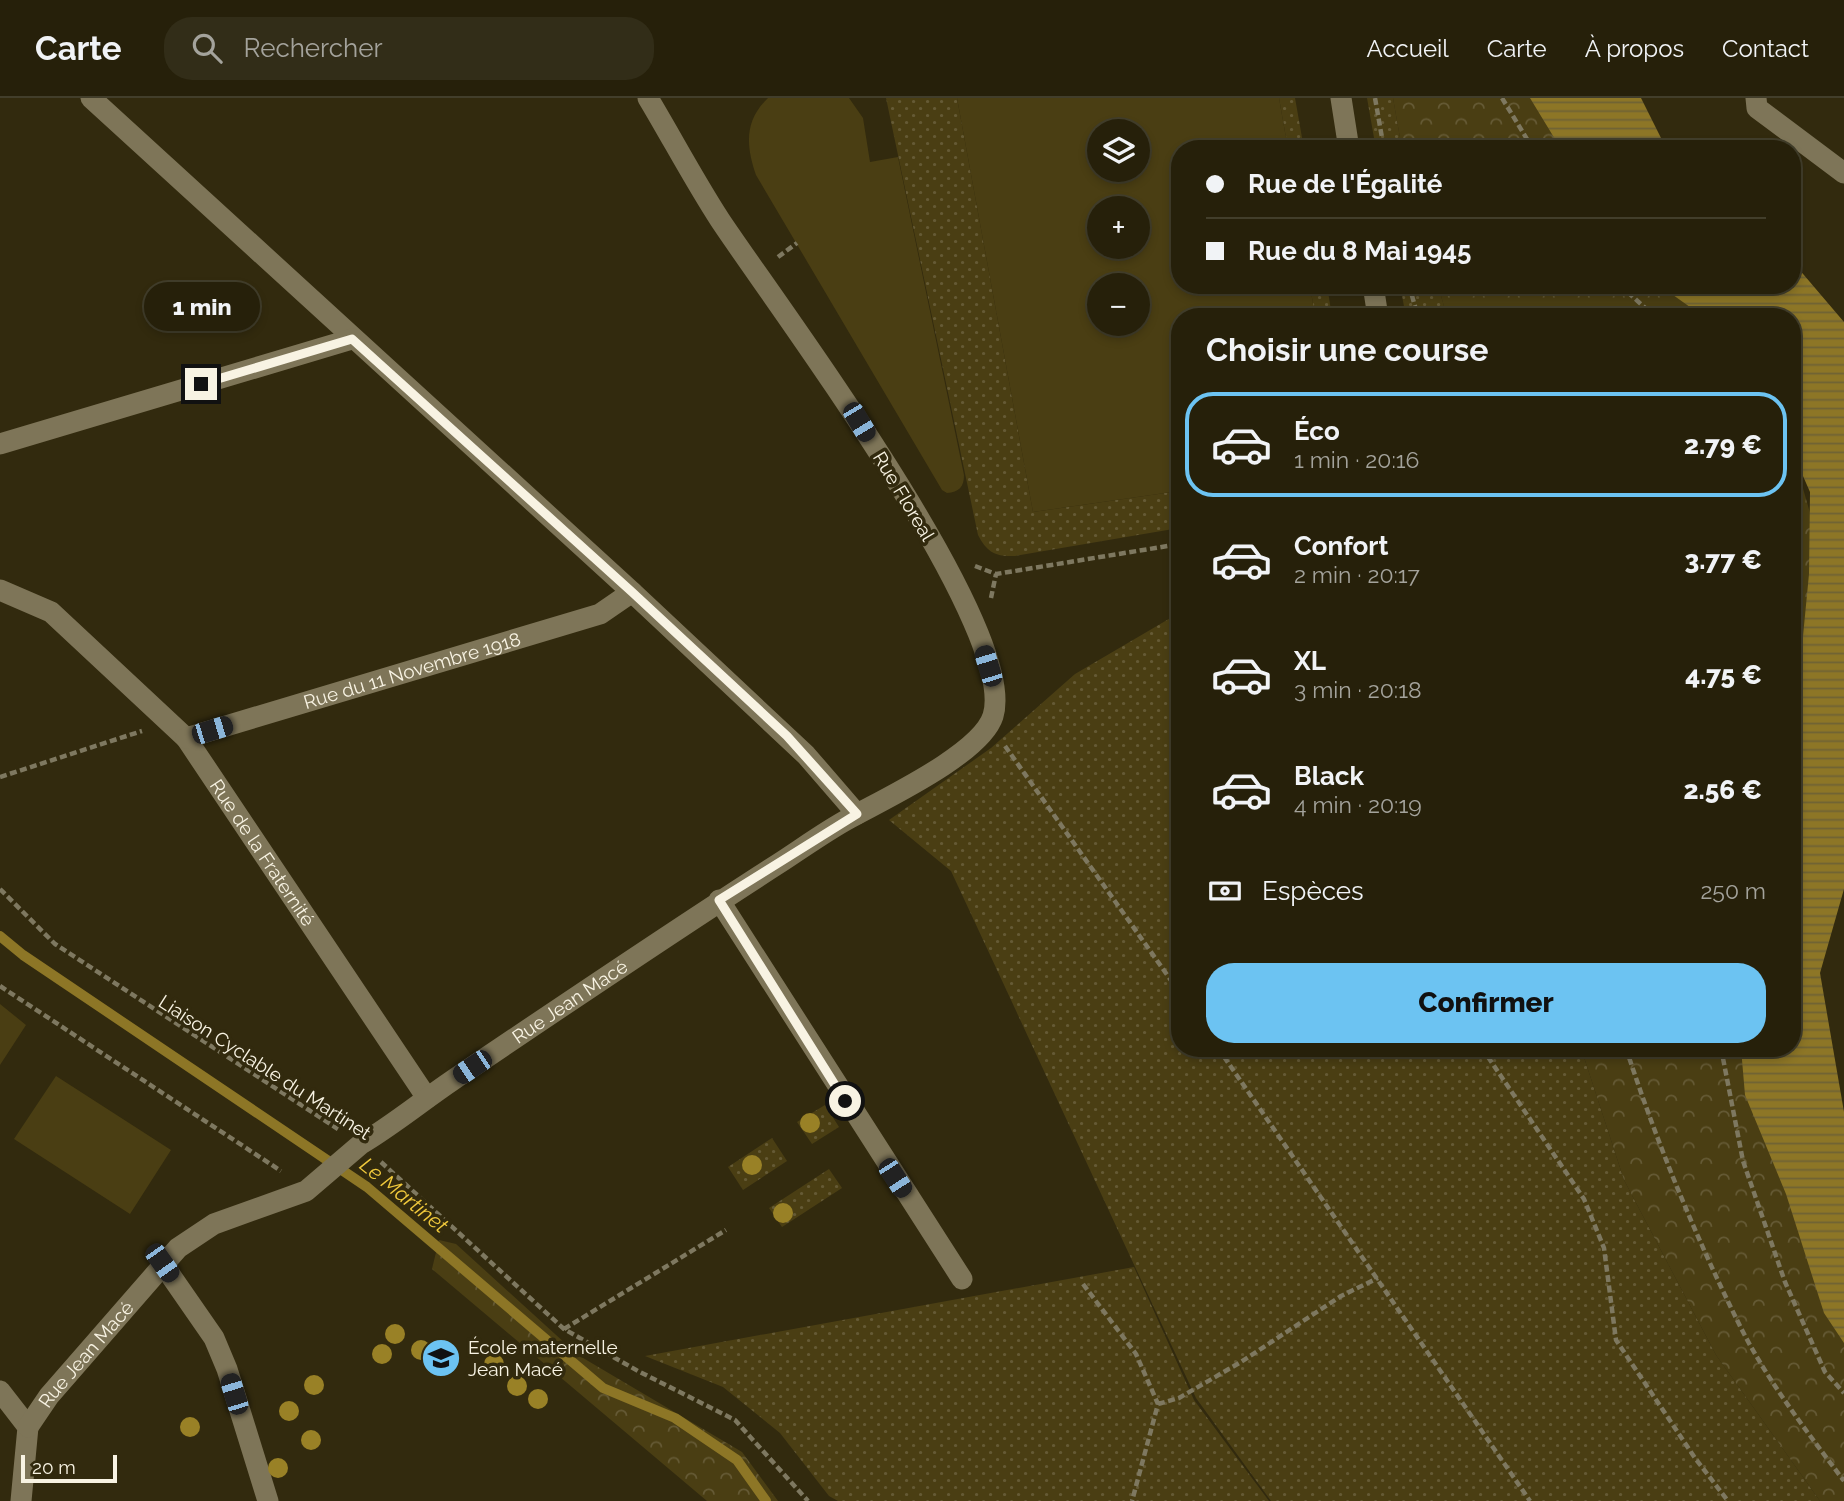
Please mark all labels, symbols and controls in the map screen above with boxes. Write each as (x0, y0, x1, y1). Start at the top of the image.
search box (164, 17, 654, 80)
text: Carte (35, 29, 122, 68)
icon: search (188, 29, 226, 67)
text: Rechercher (244, 33, 383, 63)
text: Accueil (1367, 34, 1449, 63)
text: Carte (1487, 34, 1547, 63)
text: À propos (1585, 34, 1684, 63)
text: Contact (1722, 34, 1809, 63)
map controls (1087, 119, 1150, 336)
button: layers (1087, 119, 1150, 182)
text: Rue de l'Égalité (1248, 169, 1442, 199)
button: + (1087, 196, 1150, 259)
text: Rue du 8 Mai 1945 (1248, 236, 1472, 266)
button: − (1087, 273, 1150, 336)
callout: 1 min (143, 282, 259, 331)
text: 1 min (172, 293, 232, 320)
text: Choisir une course (1206, 331, 1489, 368)
route end (185, 368, 217, 400)
car (840, 399, 879, 445)
icon: car (1210, 413, 1273, 476)
text: Éco (1294, 416, 1340, 446)
text: 2.79 € (1684, 430, 1762, 460)
text: 1 min · 20:16 (1294, 446, 1419, 473)
street label: Rue Floreal (869, 447, 940, 545)
icon: car (1210, 528, 1273, 591)
text: Confort (1294, 531, 1388, 561)
text: 3.77 € (1684, 545, 1762, 575)
text: 2 min · 20:17 (1294, 561, 1420, 588)
street label: Rue du 11 Novembre 1918 (301, 627, 523, 713)
car (972, 643, 1005, 689)
icon: car (1210, 643, 1273, 706)
text: XL (1294, 646, 1326, 676)
text: 4.75 € (1685, 660, 1762, 690)
text: 3 min · 20:18 (1294, 676, 1422, 703)
car (189, 714, 236, 746)
icon: car (1210, 758, 1273, 821)
text: Black (1294, 761, 1364, 791)
street label: Rue de la Fraternité (206, 775, 320, 930)
text: 2.56 € (1684, 775, 1762, 805)
text: 4 min · 20:19 (1294, 791, 1422, 818)
icon: cash (1206, 872, 1244, 910)
text: Espèces (1262, 876, 1364, 906)
text: 250 m (1700, 877, 1766, 904)
street label: Rue Jean Macé (508, 955, 631, 1048)
button: Confirmer (1206, 963, 1766, 1043)
street label: Liaison Cyclable du Martinet (155, 990, 376, 1144)
car (449, 1047, 496, 1087)
route start (829, 1085, 861, 1117)
water label: Le Martinet (355, 1152, 453, 1238)
car (875, 1155, 916, 1201)
car (142, 1240, 183, 1286)
street label: Rue Jean Macé (33, 1296, 138, 1412)
place label: École maternelle Jean Macé (468, 1336, 618, 1380)
school or university icon: École maternelle Jean Macé (420, 1337, 462, 1379)
car (218, 1371, 251, 1417)
scale bar (21, 1452, 117, 1484)
text: 20 m (32, 1456, 76, 1478)

